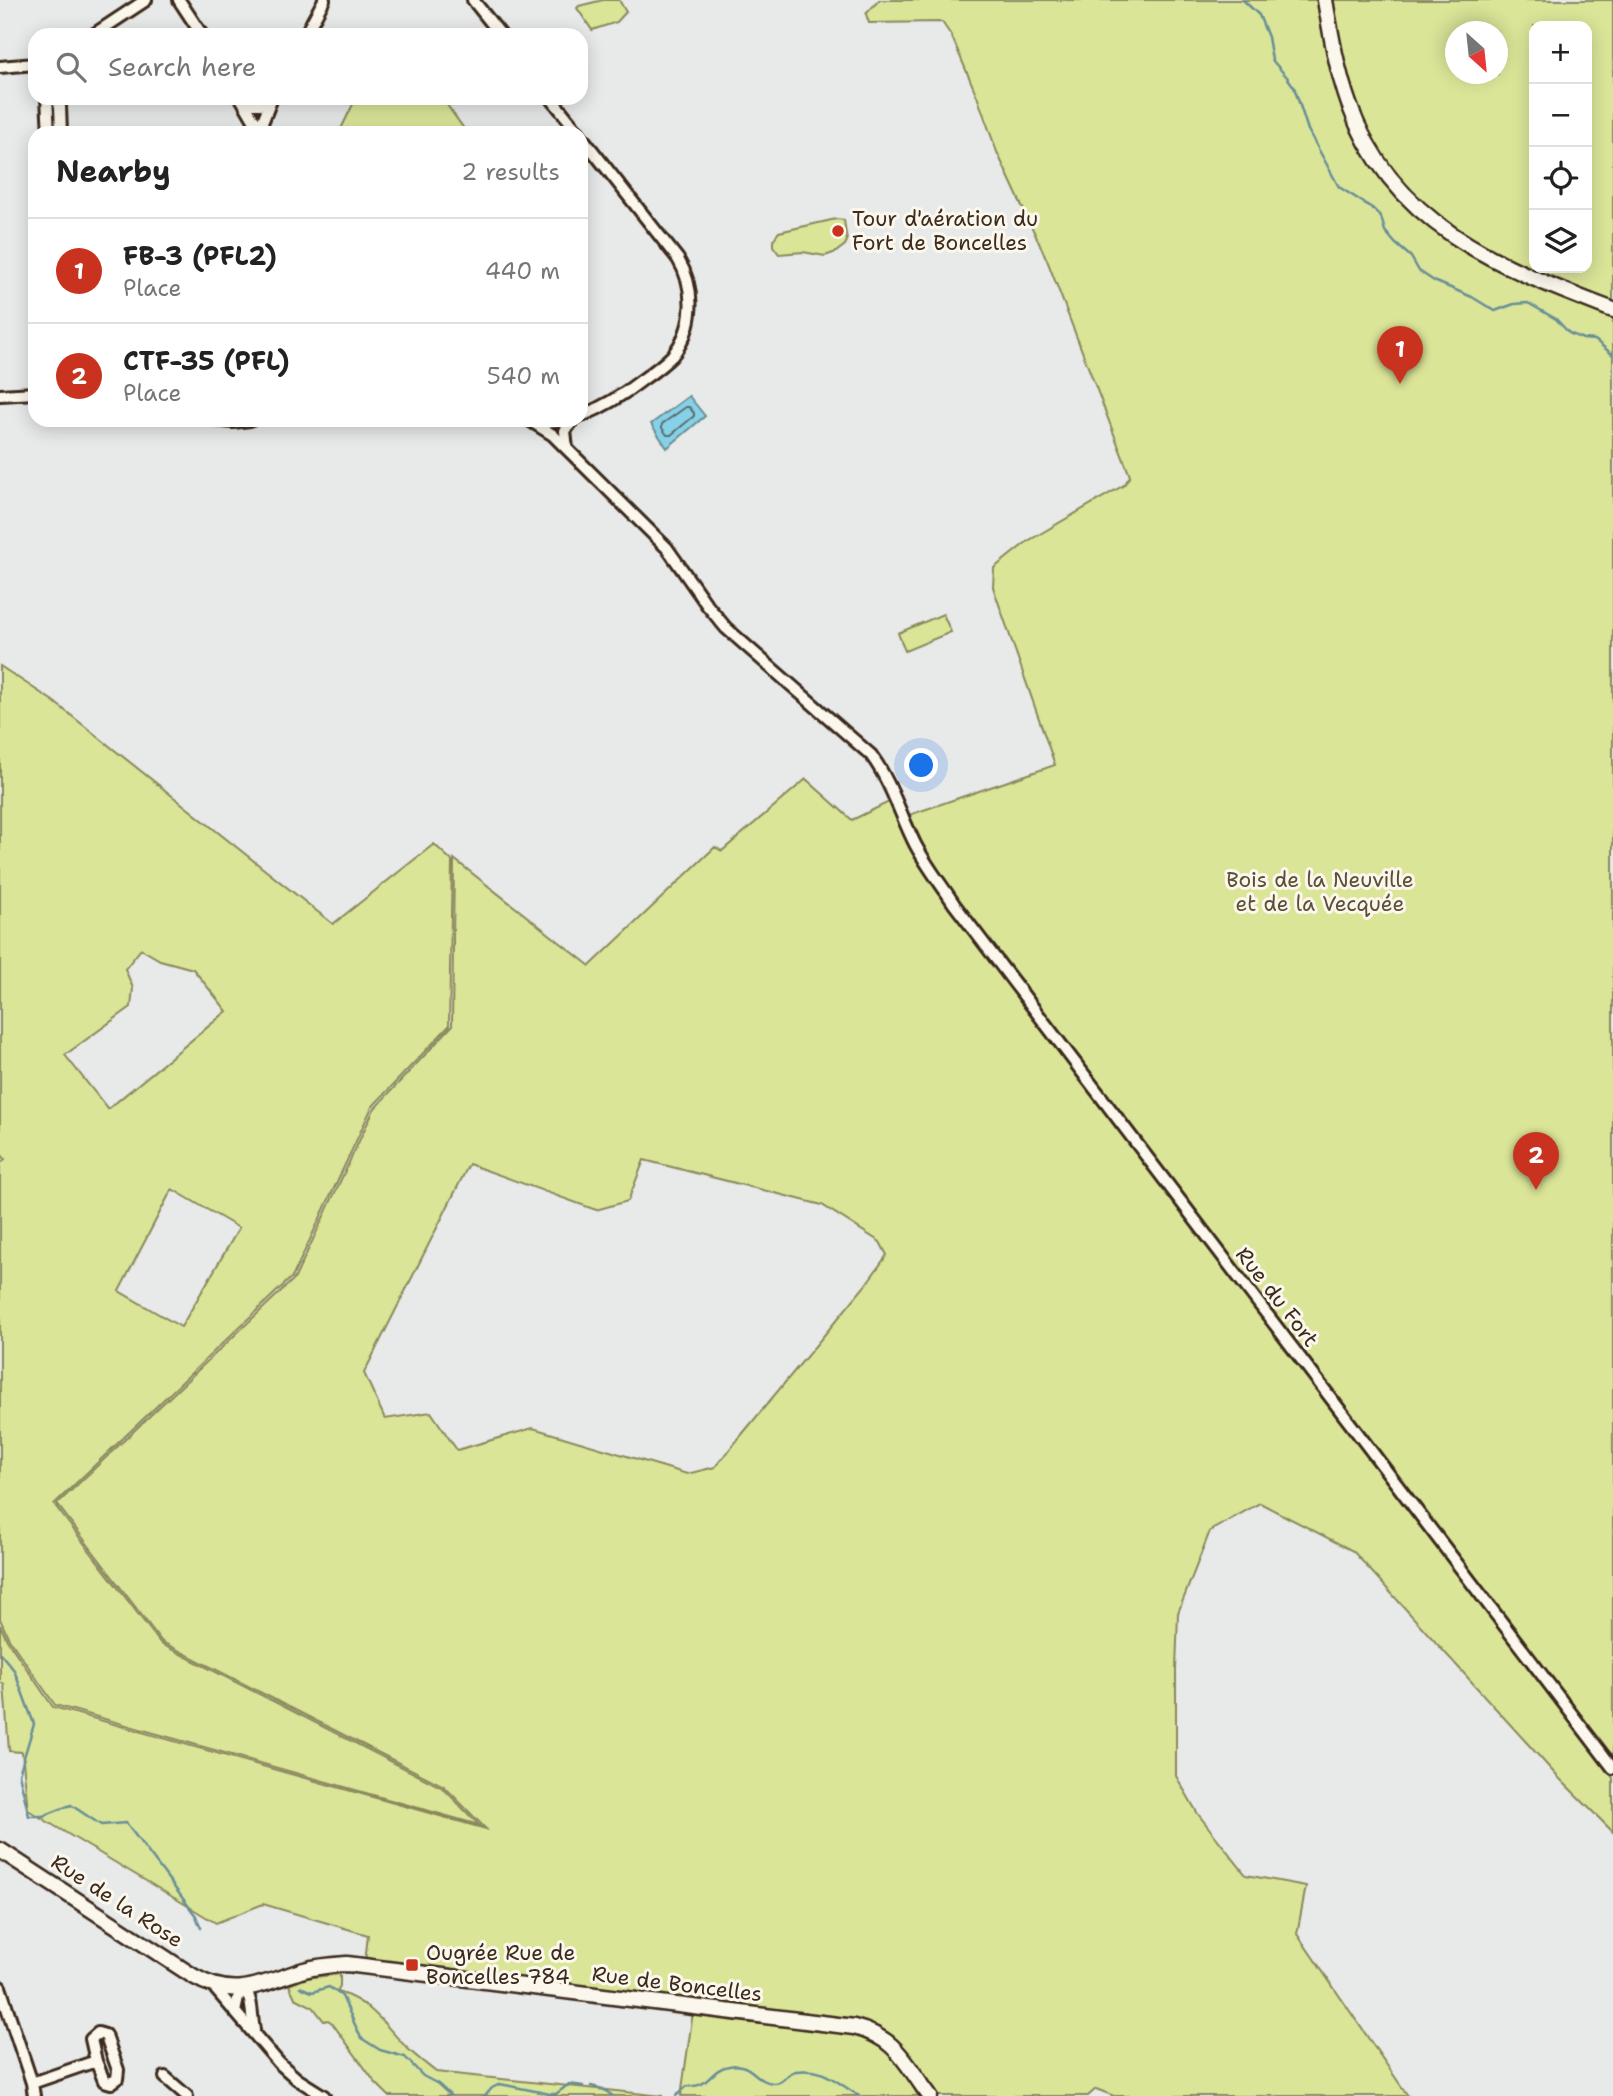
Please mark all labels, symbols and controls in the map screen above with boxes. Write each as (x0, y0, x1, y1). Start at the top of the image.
north arrow (1445, 21, 1508, 84)
map controls (1529, 21, 1592, 273)
button: + (1529, 21, 1592, 84)
search box (28, 28, 588, 105)
icon: search (52, 48, 90, 86)
text: Search here (108, 49, 257, 84)
button: − (1529, 84, 1592, 147)
button: locate (1529, 147, 1592, 210)
text: Nearby (56, 151, 171, 192)
text: 2 results (461, 157, 560, 187)
place label: Tour d'aération du Fort de Boncelles (852, 205, 1038, 257)
button: layers (1529, 210, 1592, 273)
marker: Tour d'aération du Fort de Boncelles (830, 223, 846, 239)
text: FB-3 (PFL2) (123, 238, 277, 273)
text: 1 (74, 256, 84, 286)
text: 440 m (485, 256, 560, 286)
text: Place (123, 273, 182, 303)
pin: 1 (1377, 326, 1423, 384)
text: CTF-35 (PFL) (123, 343, 290, 378)
text: 2 (71, 361, 87, 391)
text: 540 m (487, 361, 560, 391)
text: Place (123, 378, 182, 408)
your location (904, 748, 938, 782)
park label: Bois de la Neuville et de la Vecquée (1226, 866, 1414, 918)
pin: 2 (1513, 1132, 1559, 1190)
street label: Rue du Fort (1229, 1241, 1325, 1353)
street label: Rue de la Rose (46, 1848, 188, 1954)
place label: Ougrée Rue de Boncelles 784 (426, 1939, 575, 1991)
marker: Ougrée Rue de Boncelles 784 (404, 1957, 420, 1973)
street label: Rue de Boncelles (590, 1960, 764, 2008)

